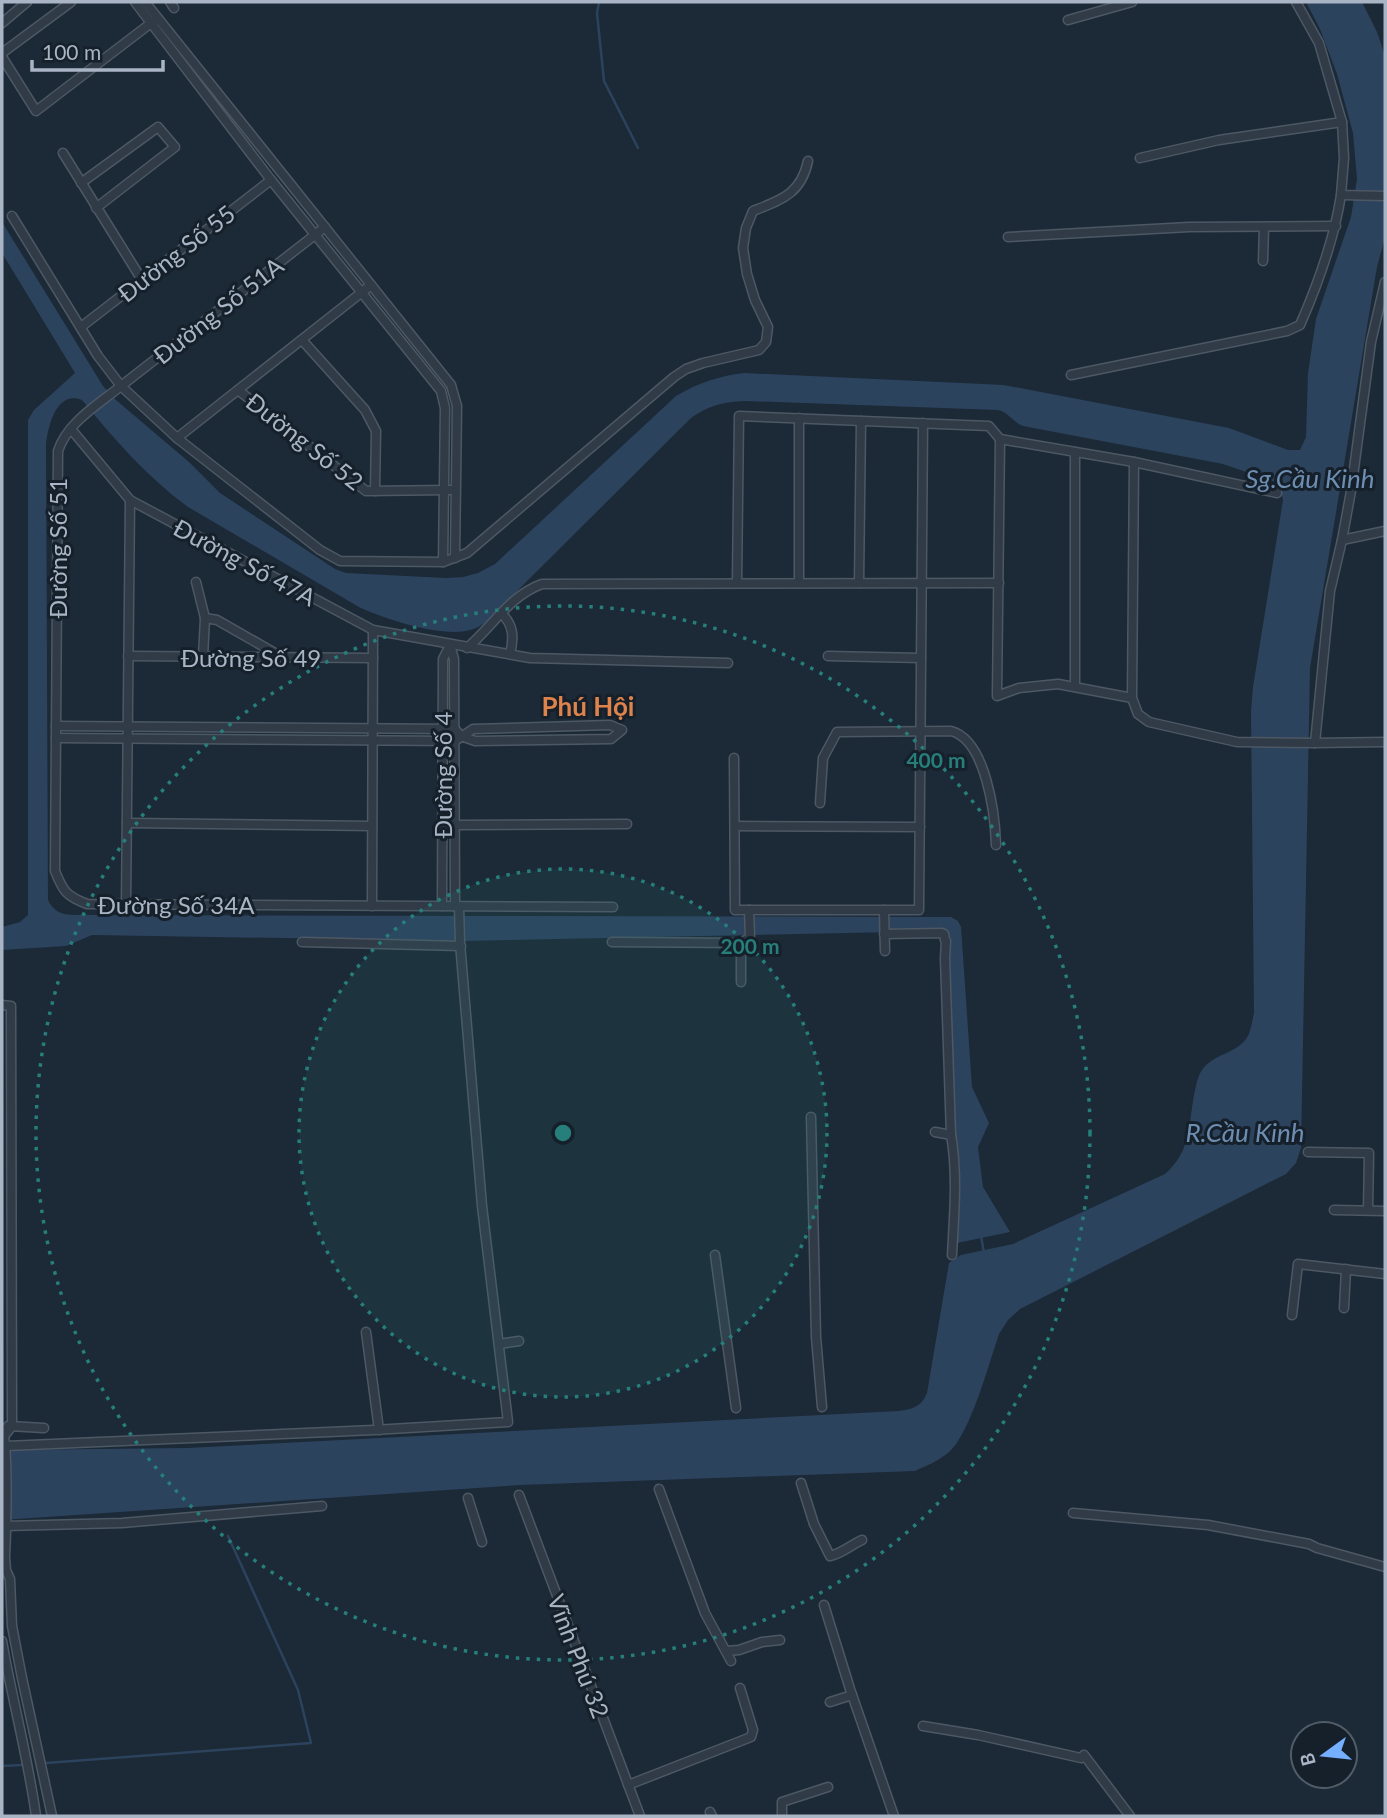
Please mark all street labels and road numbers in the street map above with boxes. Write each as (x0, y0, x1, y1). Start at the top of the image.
street label: Đường Số 55 (112, 198, 240, 308)
street label: Đường Số 51A (147, 250, 289, 370)
street label: Đường Số 52 (241, 386, 369, 496)
street label: Đường Số 51 (43, 478, 72, 618)
street label: Đường Số 47A (169, 512, 322, 612)
street label: Đường Số 49 (181, 643, 321, 672)
street label: Đường Số 4 (428, 712, 457, 838)
street label: Đường Số 34A (98, 890, 255, 919)
street label: Vĩnh Phú 32 (542, 1590, 616, 1722)

